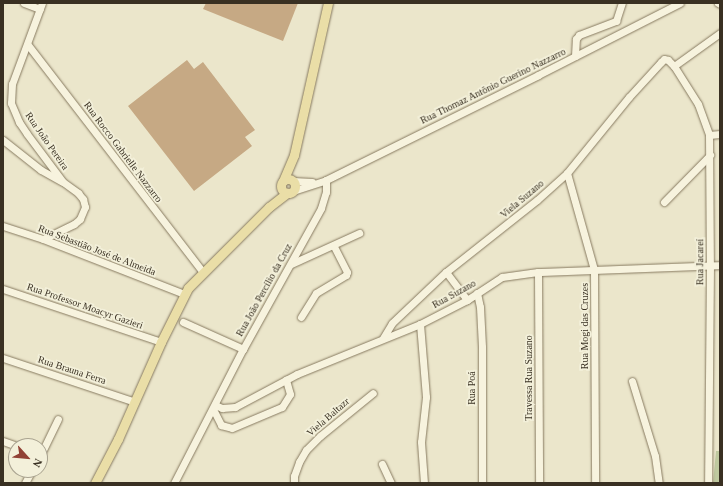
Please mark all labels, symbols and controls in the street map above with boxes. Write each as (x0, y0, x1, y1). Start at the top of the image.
street label: Rua Thomaz Antônio Guerino Nazzarro (418, 45, 568, 127)
street label: Rua Rocco Gabrielle Nazzarro (81, 99, 165, 205)
street label: Rua João Pereira (23, 110, 71, 172)
street label: Viela Suzano (498, 177, 546, 221)
street label: Rua Sebastião José de Almeida (36, 222, 158, 278)
street label: Rua Jacareí (694, 239, 706, 285)
street label: Rua João Percílio da Cruz (233, 241, 295, 339)
street label: Rua Suzano (430, 277, 478, 311)
street label: Rua Professor Moacyr Gazieri (25, 280, 145, 332)
street label: Rua Mogi das Cruzes (579, 283, 591, 369)
street label: Travessa Rua Suzano (523, 335, 535, 421)
street label: Rua Brauna Ferra (36, 353, 108, 387)
street label: Rua Poá (466, 371, 478, 405)
street label: Viela Baltazr (304, 395, 352, 439)
north arrow (8, 438, 48, 478)
text: N (31, 457, 45, 469)

